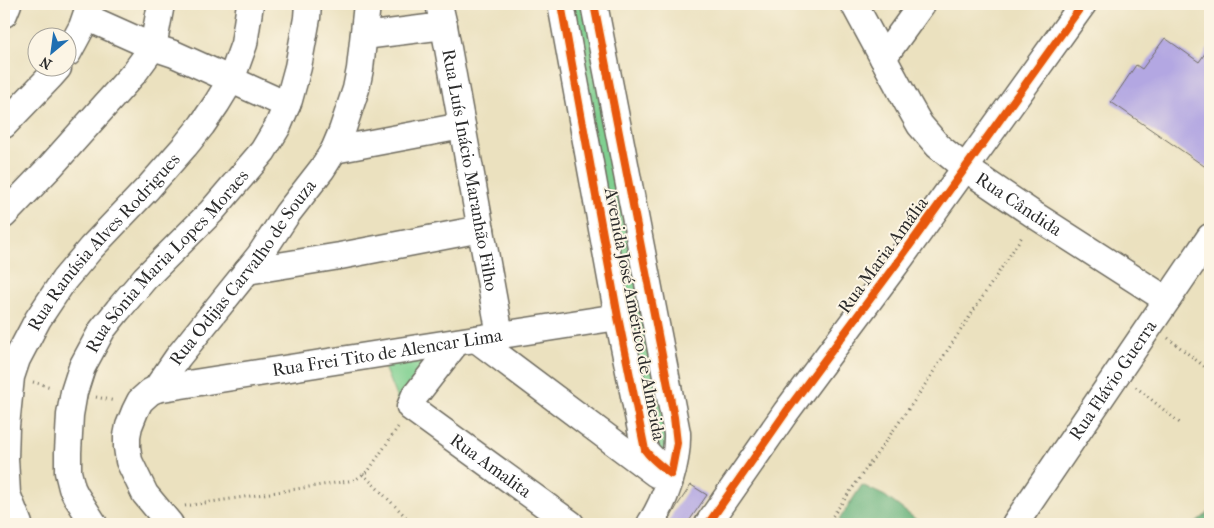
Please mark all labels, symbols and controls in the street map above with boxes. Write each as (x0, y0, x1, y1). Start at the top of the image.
north arrow (28, 28, 78, 78)
street label: Rua Luís Inácio Maranhão Filho (437, 47, 502, 293)
text: N (37, 53, 55, 73)
street label: Rua Ranúsia Alves Rodrigues (24, 149, 185, 335)
street label: Rua Sônia Maria Lopes Moraes (82, 165, 254, 357)
street label: Rua Cândida (971, 168, 1066, 241)
street label: Rua Odijas Carvalho de Souza (165, 175, 321, 370)
street label: Avenida José Américo de Almeida (599, 185, 669, 443)
street label: Rua Maria Amália (834, 192, 933, 318)
street label: Rua Flávio Guerra (1065, 316, 1162, 444)
street label: Rua Frei Tito de Alencar Lima (271, 325, 504, 381)
street label: Rua Amalita (446, 430, 536, 503)

